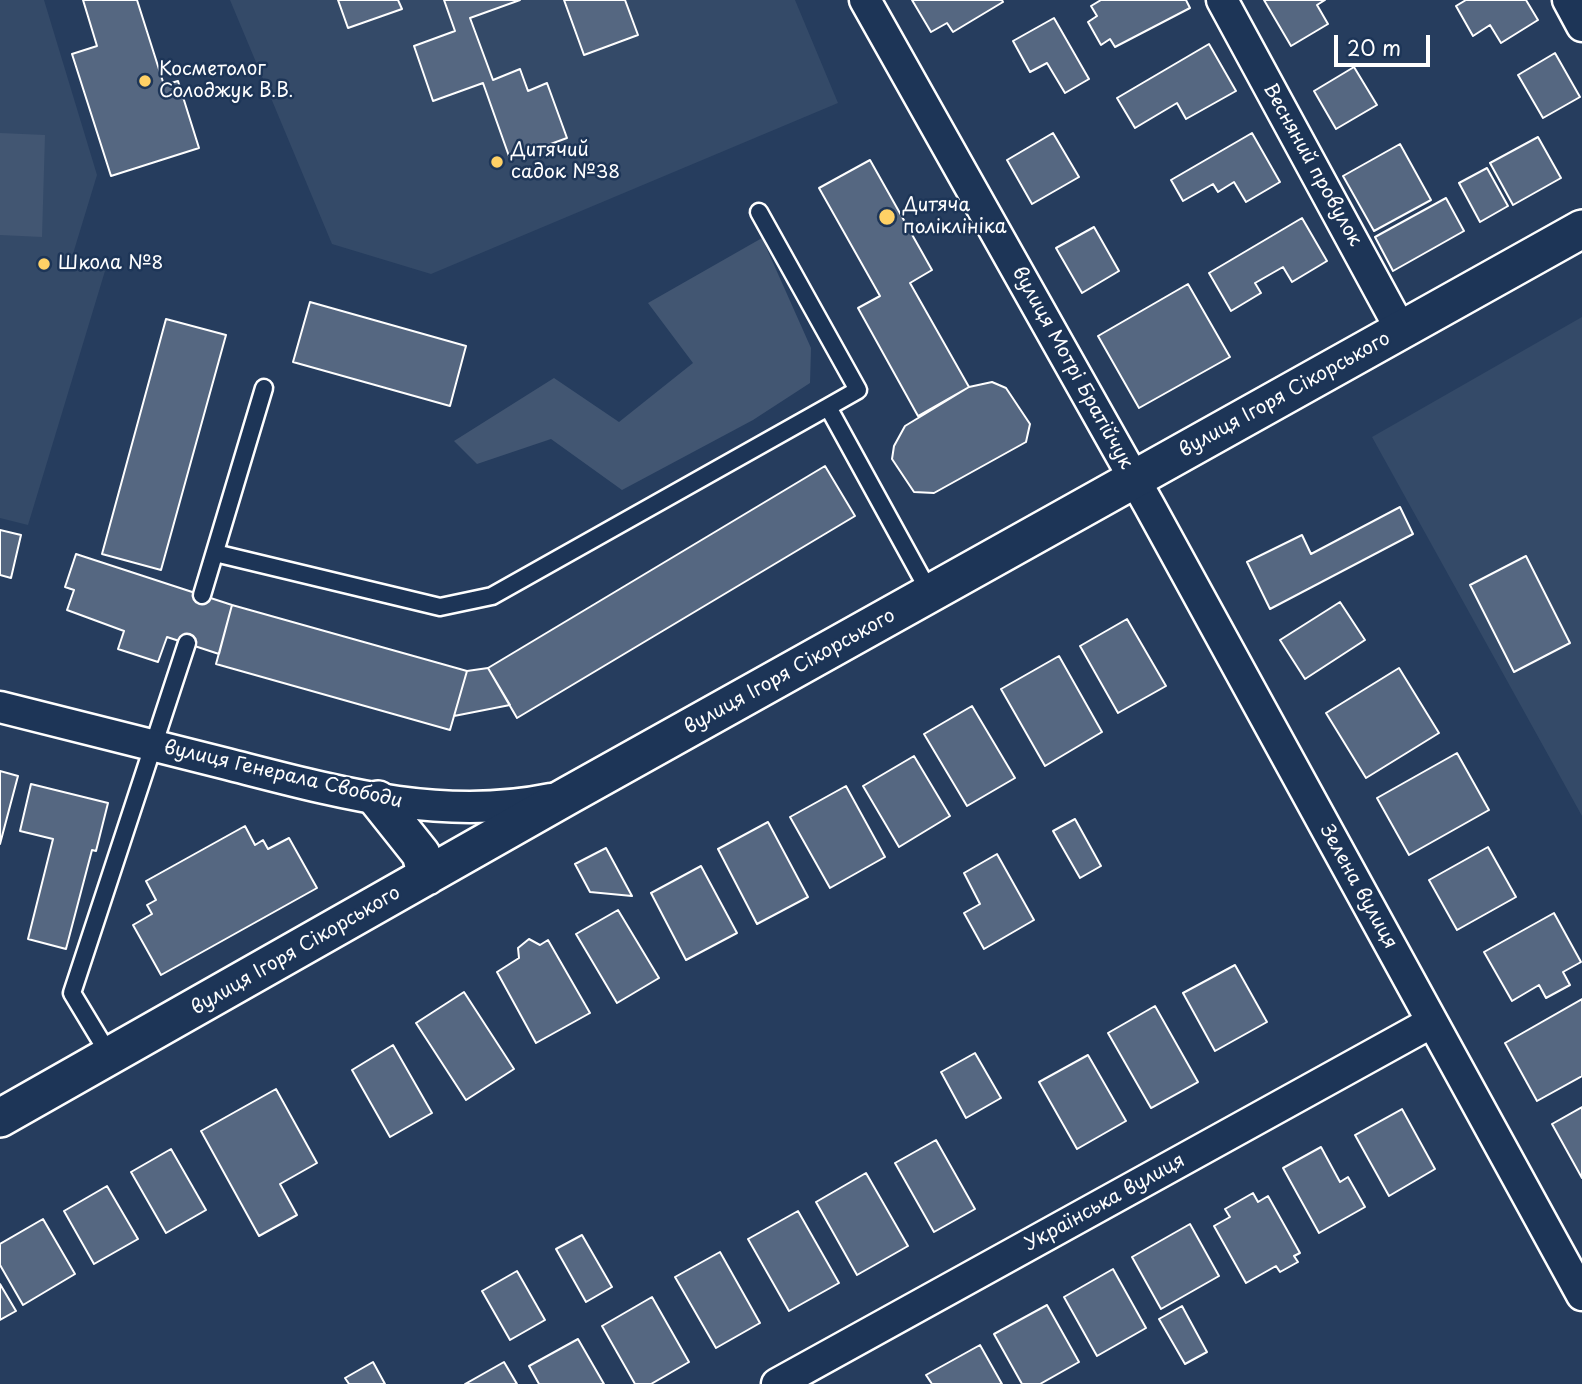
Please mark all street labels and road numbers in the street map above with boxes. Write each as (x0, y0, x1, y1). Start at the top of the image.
street label: Весняний провулок (1258, 80, 1366, 250)
street label: вулиця Мотрі Братійчук (1007, 263, 1137, 473)
street label: вулиця Ігоря Сікорського (1176, 327, 1394, 463)
street label: вулиця Ігоря Сікорського (681, 604, 899, 740)
street label: вулиця Генерала Свободи (162, 736, 404, 814)
street label: Зелена вулиця (1314, 821, 1402, 953)
street label: вулиця Ігоря Сікорського (187, 882, 405, 1020)
street label: Українська вулиця (1021, 1150, 1189, 1256)

